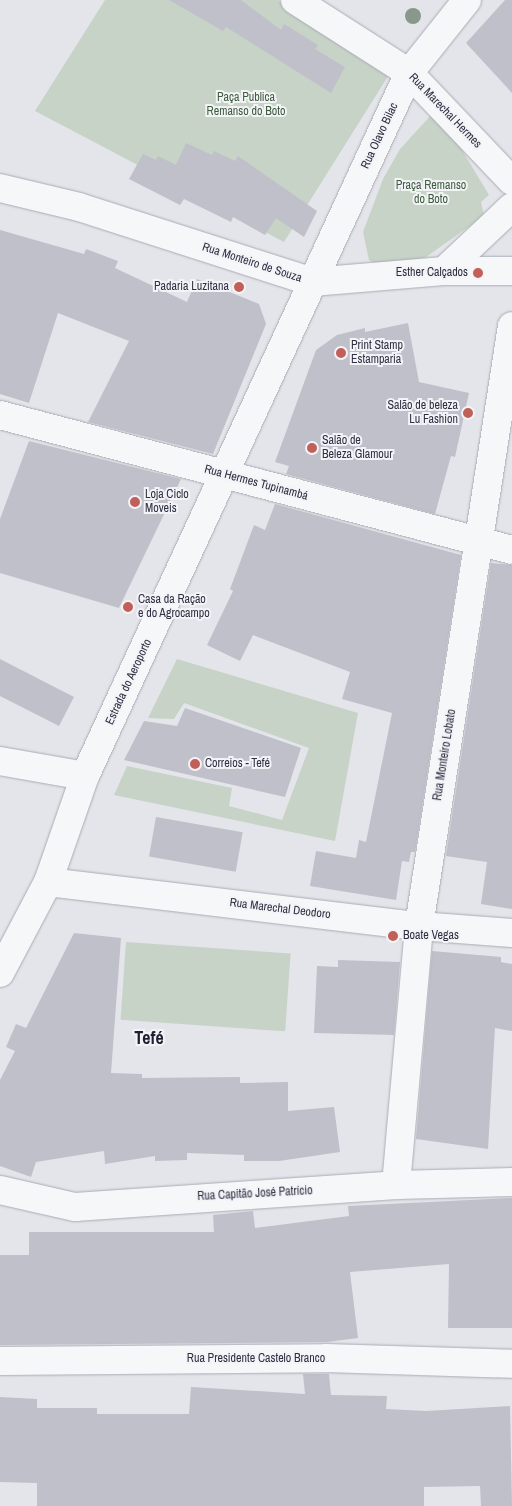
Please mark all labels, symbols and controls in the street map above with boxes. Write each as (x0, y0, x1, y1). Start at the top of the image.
street label: Rua Marechal Hermes (406, 71, 484, 151)
park label: Paça Publica Remanso do Boto (207, 91, 285, 119)
street label: Rua Olavo Bilac (358, 101, 402, 171)
park label: Praça Remanso do Boto (396, 179, 466, 207)
street label: Rua Monteiro de Souza (200, 240, 304, 286)
place label: Esther Calçados (396, 266, 468, 280)
marker: Esther Calçados (472, 267, 484, 279)
place label: Padaria Luzitana (154, 280, 229, 294)
marker: Padaria Luzitana (233, 281, 245, 293)
place label: Print Stamp Estamparia (351, 339, 403, 367)
marker: Print Stamp Estamparia (335, 347, 347, 359)
place label: Salão de beleza Lu Fashion (387, 399, 458, 427)
marker: Salão de beleza Lu Fashion (462, 407, 474, 419)
place label: Salão de Beleza Glamour (322, 434, 393, 462)
marker: Salão de Beleza Glamour (306, 442, 318, 454)
street label: Rua Hermes Tupinambá (203, 462, 309, 504)
place label: Loja Ciclo Moveis (145, 488, 189, 516)
marker: Loja Ciclo Moveis (129, 496, 141, 508)
place label: Casa da Ração e do Agrocampo (138, 593, 210, 621)
marker: Casa da Ração e do Agrocampo (122, 601, 134, 613)
street label: Estrada do Aeroporto (103, 637, 155, 727)
street label: Rua Monteiro Lobato (431, 708, 459, 802)
place label: Correios - Tefé (205, 757, 270, 771)
marker: Correios - Tefé (189, 758, 201, 770)
street label: Rua Marechal Deodoro (229, 896, 331, 922)
place label: Boate Vegas (403, 929, 459, 943)
marker: Boate Vegas (387, 930, 399, 942)
district label: Tefé (134, 1027, 164, 1049)
street label: Rua Capitão José Patrício (197, 1184, 313, 1204)
street label: Rua Presidente Castelo Branco (187, 1352, 325, 1366)

